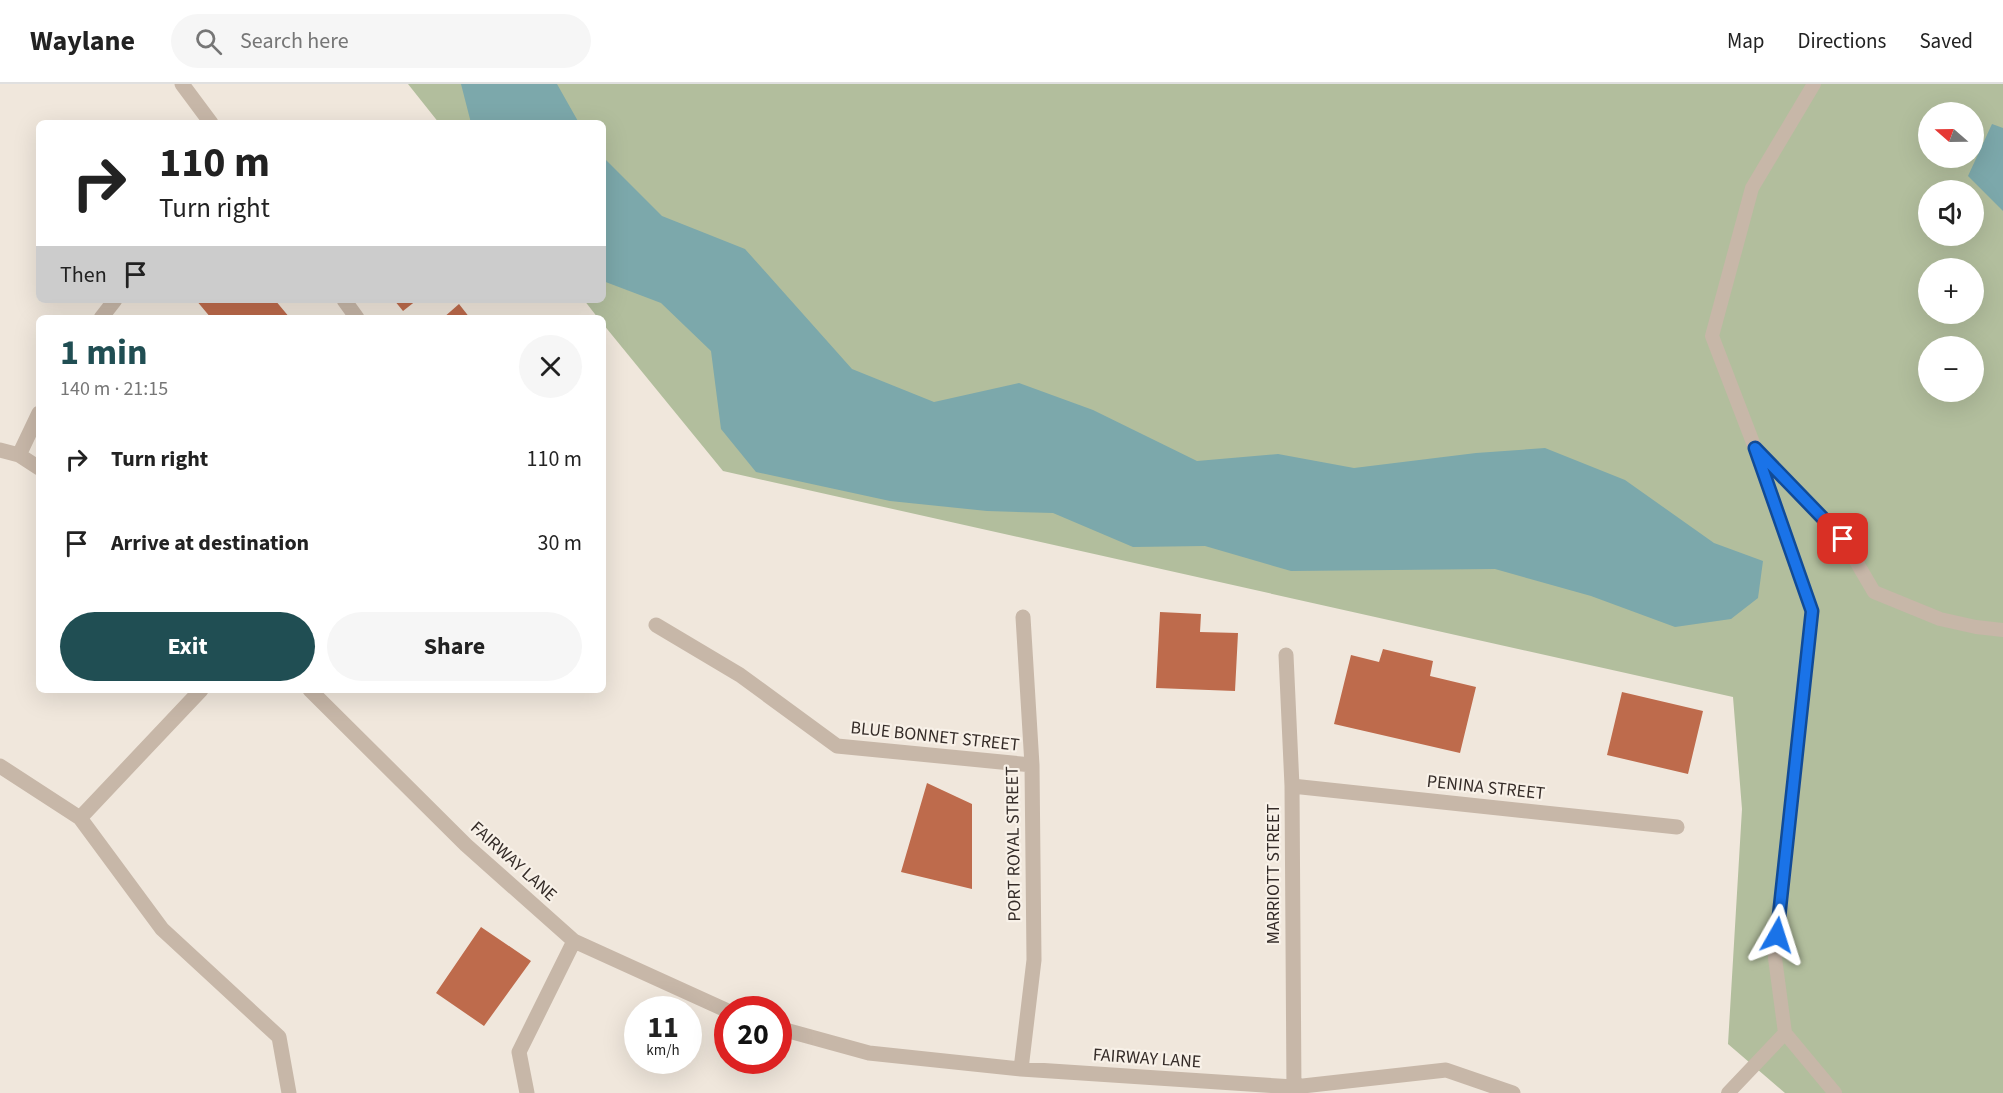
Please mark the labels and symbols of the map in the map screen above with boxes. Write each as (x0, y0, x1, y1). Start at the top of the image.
north arrow (1918, 102, 1984, 168)
pin (1817, 513, 1868, 564)
street label: BLUE BONNET STREET (849, 715, 1021, 758)
street label: PORT ROYAL STREET (1000, 766, 1027, 922)
street label: PENINA STREET (1426, 769, 1547, 806)
street label: MARRIOTT STREET (1261, 804, 1286, 944)
street label: FAIRWAY LANE (465, 816, 562, 907)
position arrow (1745, 903, 1809, 967)
speed limit sign: 20 (714, 996, 792, 1074)
street label: FAIRWAY LANE (1092, 1042, 1202, 1075)

